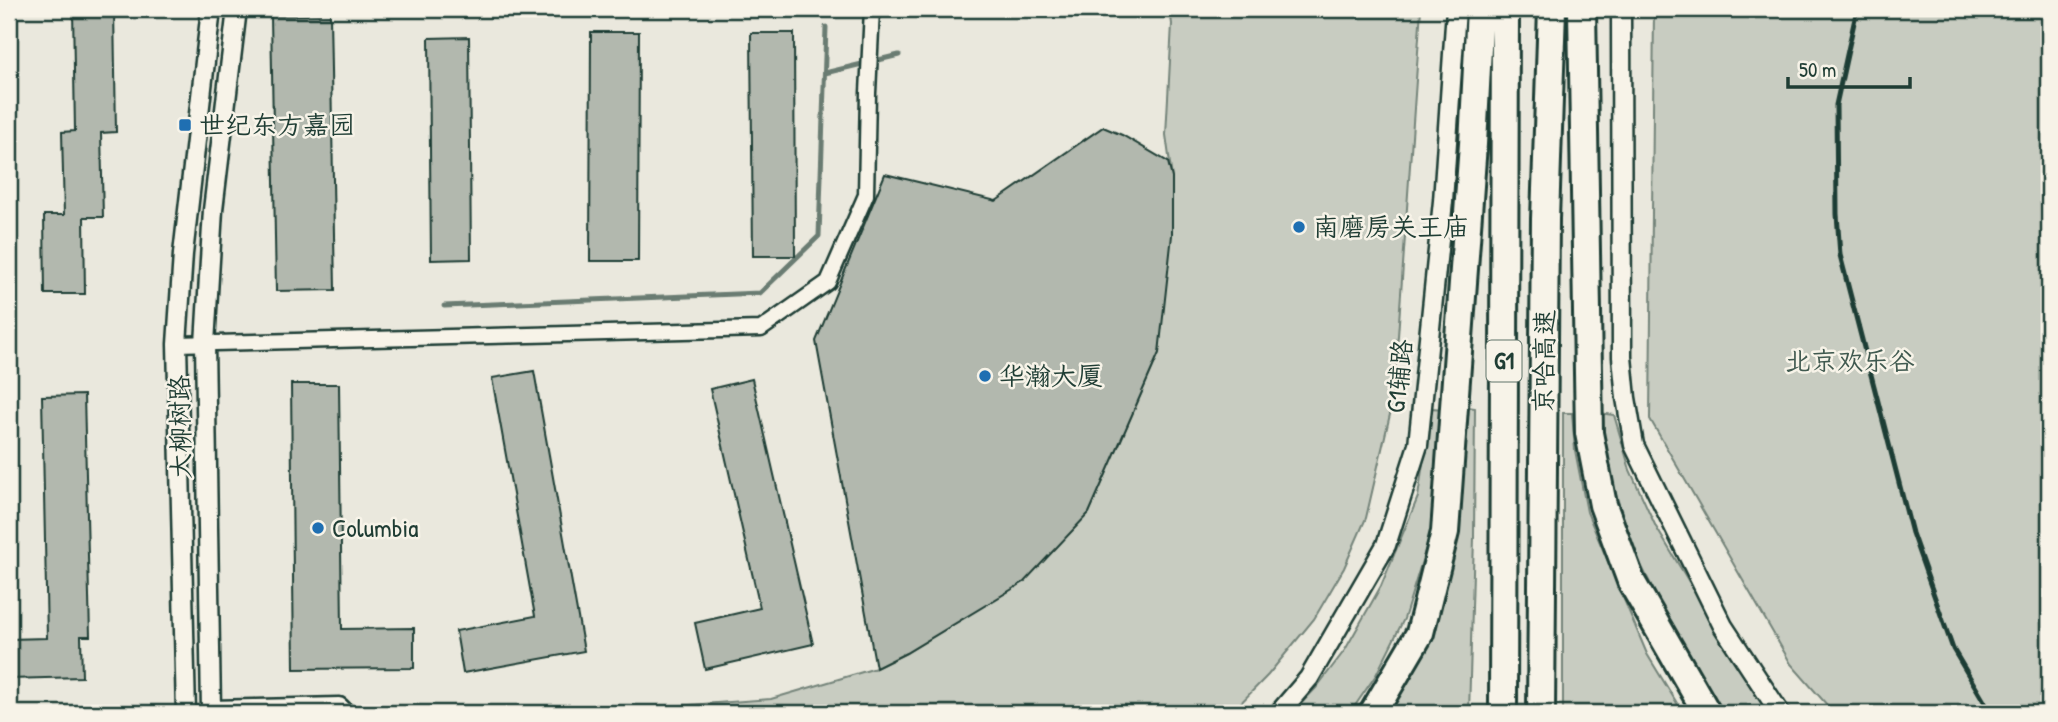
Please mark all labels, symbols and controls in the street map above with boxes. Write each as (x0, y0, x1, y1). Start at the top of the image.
scale bar (1788, 46, 1911, 90)
text: 50 m (1799, 55, 1836, 84)
place label: 世纪东方嘉园 (199, 107, 355, 142)
marker: 世纪东方嘉园 (177, 117, 193, 133)
place label: 南磨房关王庙 (1313, 209, 1469, 244)
marker: 南磨房关王庙 (1291, 219, 1307, 235)
street label: 京哈高速 (1525, 309, 1562, 413)
street label: G1辅路 (1377, 337, 1420, 415)
road number: G1 (1486, 340, 1522, 382)
park label: 北京欢乐谷 (1785, 343, 1915, 378)
place label: 华瀚大厦 (999, 358, 1103, 393)
marker: 华瀚大厦 (977, 368, 993, 384)
street label: 大柳树路 (161, 375, 198, 479)
place label: Columbia (332, 510, 418, 545)
marker: Columbia (310, 520, 326, 536)

